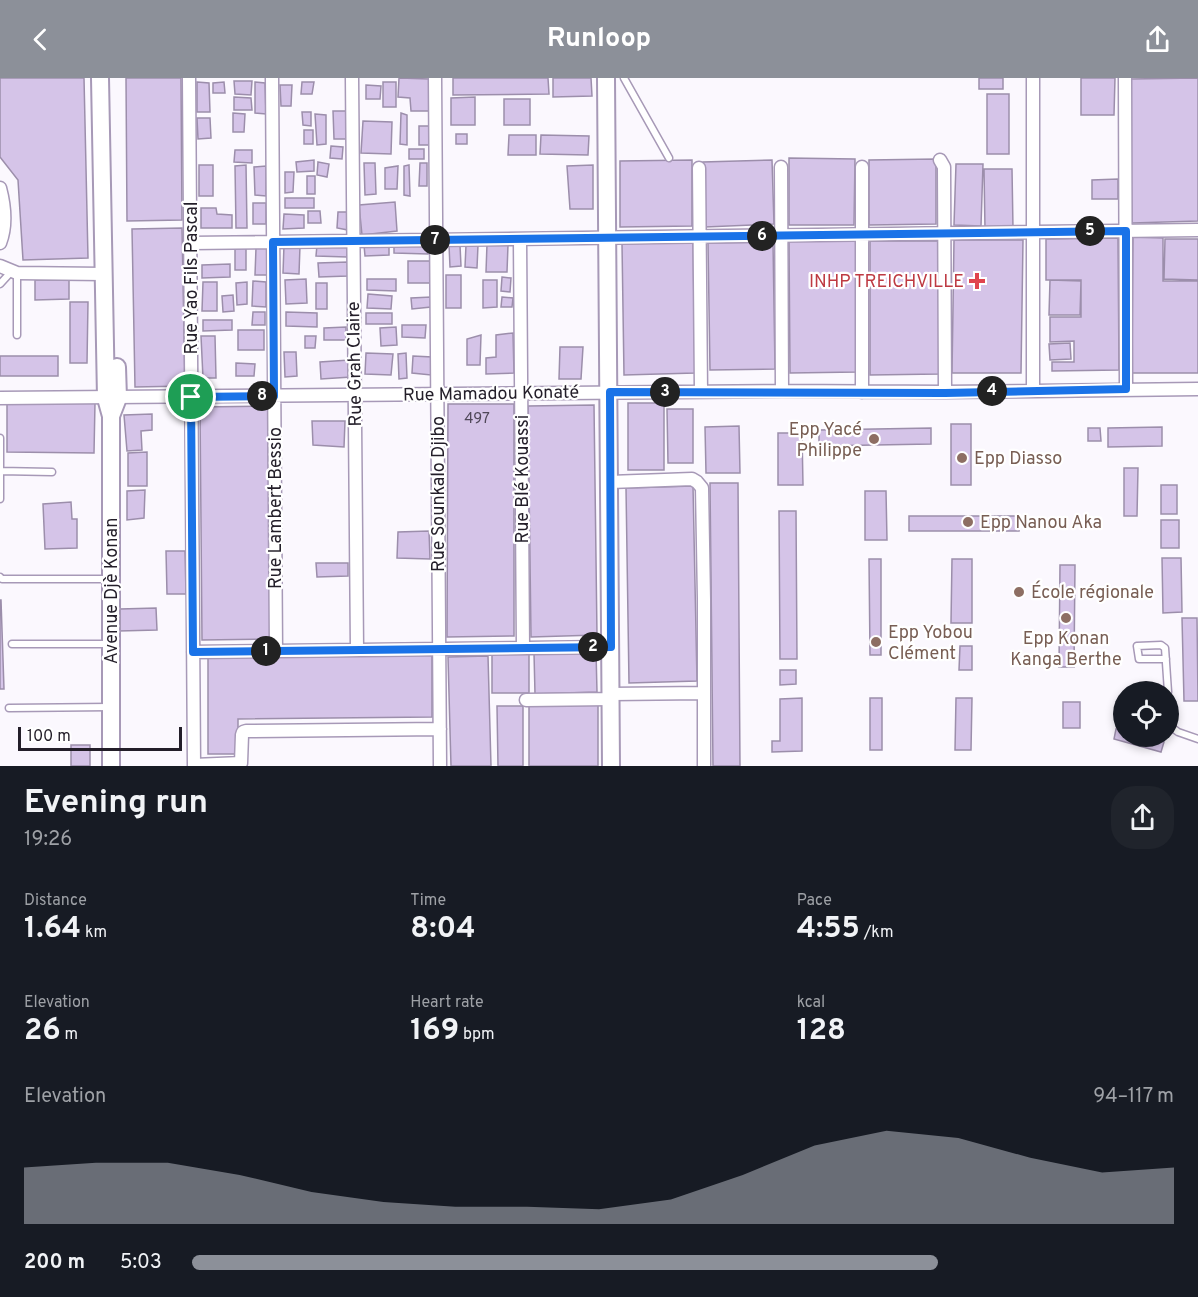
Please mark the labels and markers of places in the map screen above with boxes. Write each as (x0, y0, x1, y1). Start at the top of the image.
pin: 5 (1075, 216, 1105, 246)
pin: 6 (747, 221, 777, 251)
pin: 7 (420, 225, 450, 255)
place label: INHP TREICHVILLE (809, 271, 964, 294)
marker: INHP TREICHVILLE (968, 272, 986, 290)
pin (165, 371, 216, 422)
pin: 4 (977, 376, 1007, 406)
pin: 3 (650, 377, 680, 407)
pin: 8 (247, 381, 277, 411)
place label: Epp Yacé Philippe (789, 419, 862, 463)
marker: Epp Yacé Philippe (867, 432, 881, 446)
place label: Epp Diasso (974, 448, 1062, 471)
marker: Epp Diasso (955, 451, 969, 465)
place label: Epp Nanou Aka (980, 512, 1102, 535)
marker: Epp Nanou Aka (961, 515, 975, 529)
place label: École régionale (1031, 580, 1154, 605)
marker: École régionale (1012, 585, 1026, 599)
marker: Epp Konan Kanga Berthe (1059, 611, 1073, 625)
place label: Epp Yobou Clément (888, 622, 973, 666)
place label: Epp Konan Kanga Berthe (1010, 628, 1122, 672)
pin: 2 (578, 632, 608, 662)
marker: Epp Yobou Clément (869, 635, 883, 649)
pin: 1 (251, 636, 281, 666)

